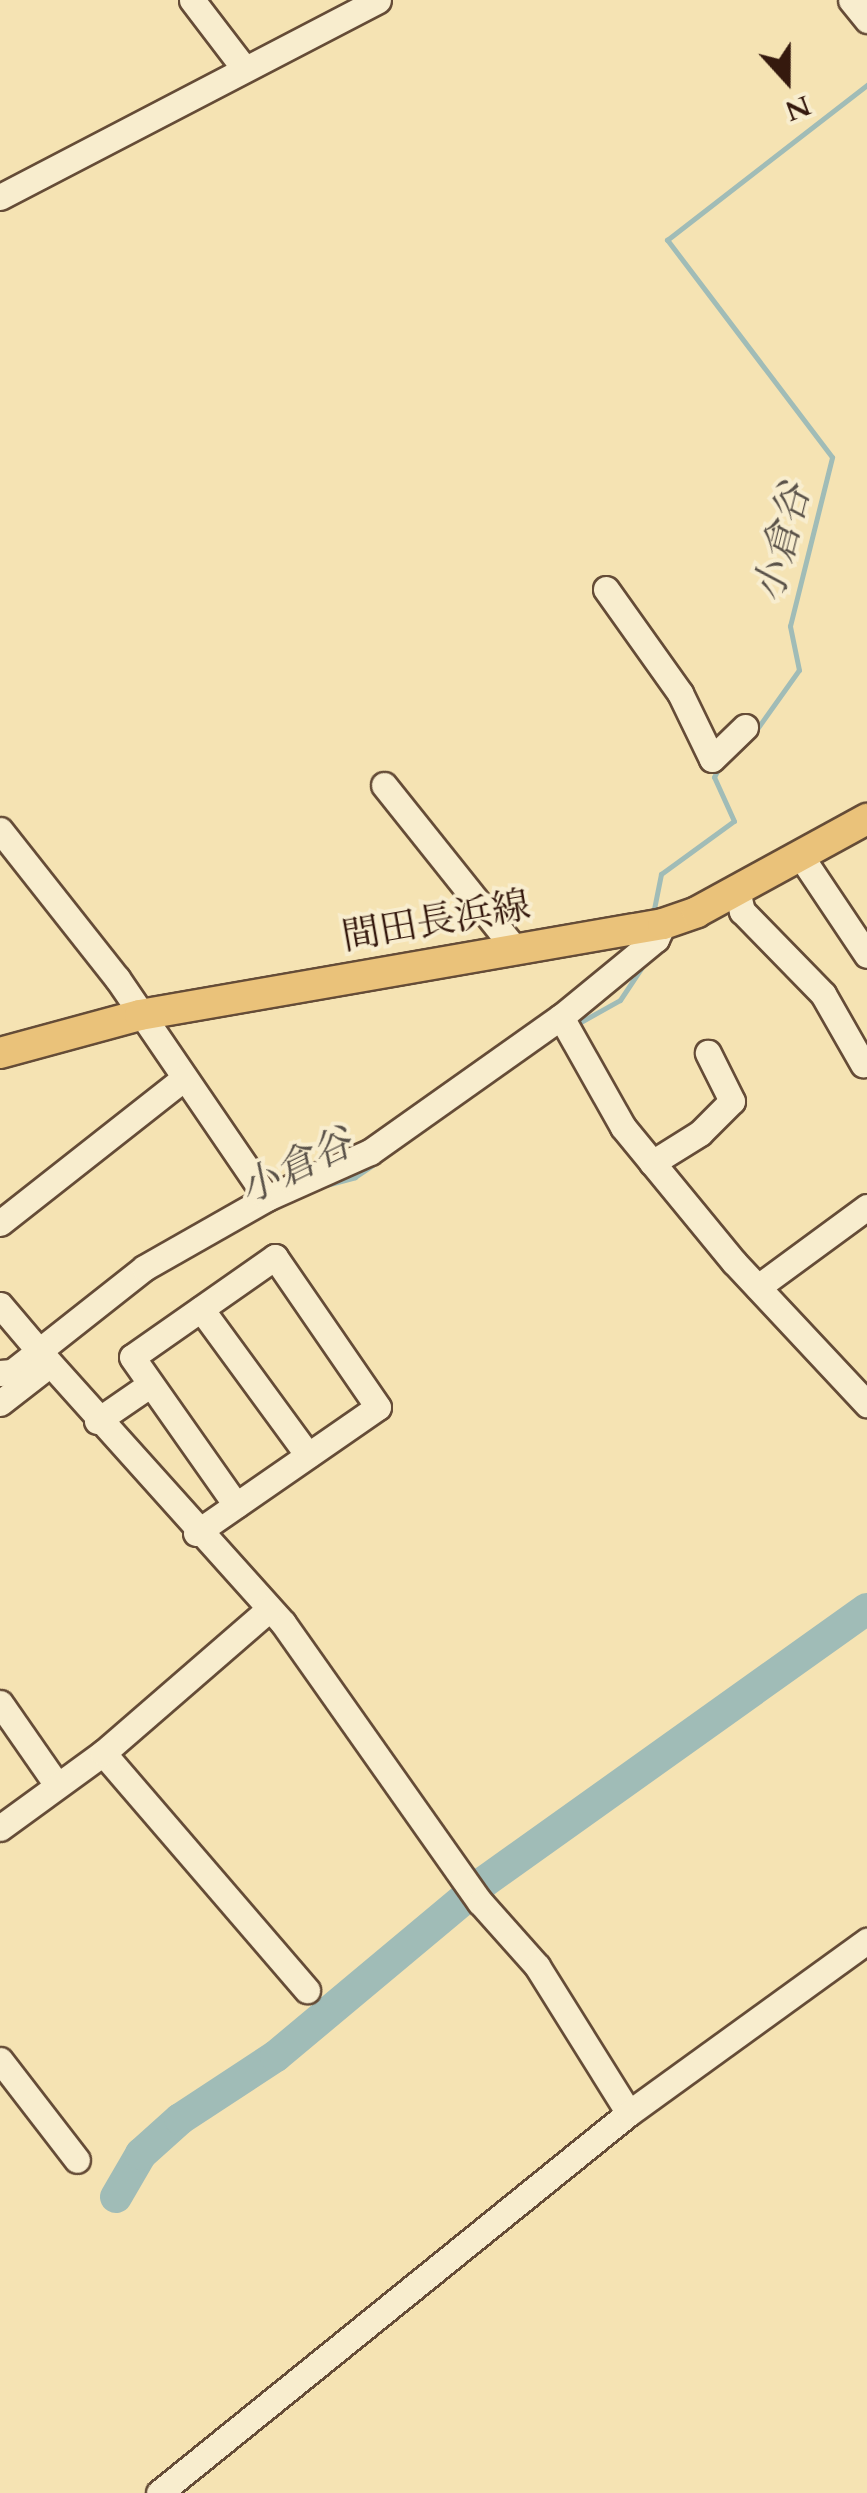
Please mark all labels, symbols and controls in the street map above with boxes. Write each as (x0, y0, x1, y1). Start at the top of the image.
north arrow (737, 30, 837, 130)
text: N (780, 86, 816, 130)
water label: 小倉谷 (745, 479, 821, 607)
street label: 間田長浜線 (338, 883, 534, 961)
water label: 小倉谷 (232, 1119, 360, 1215)

